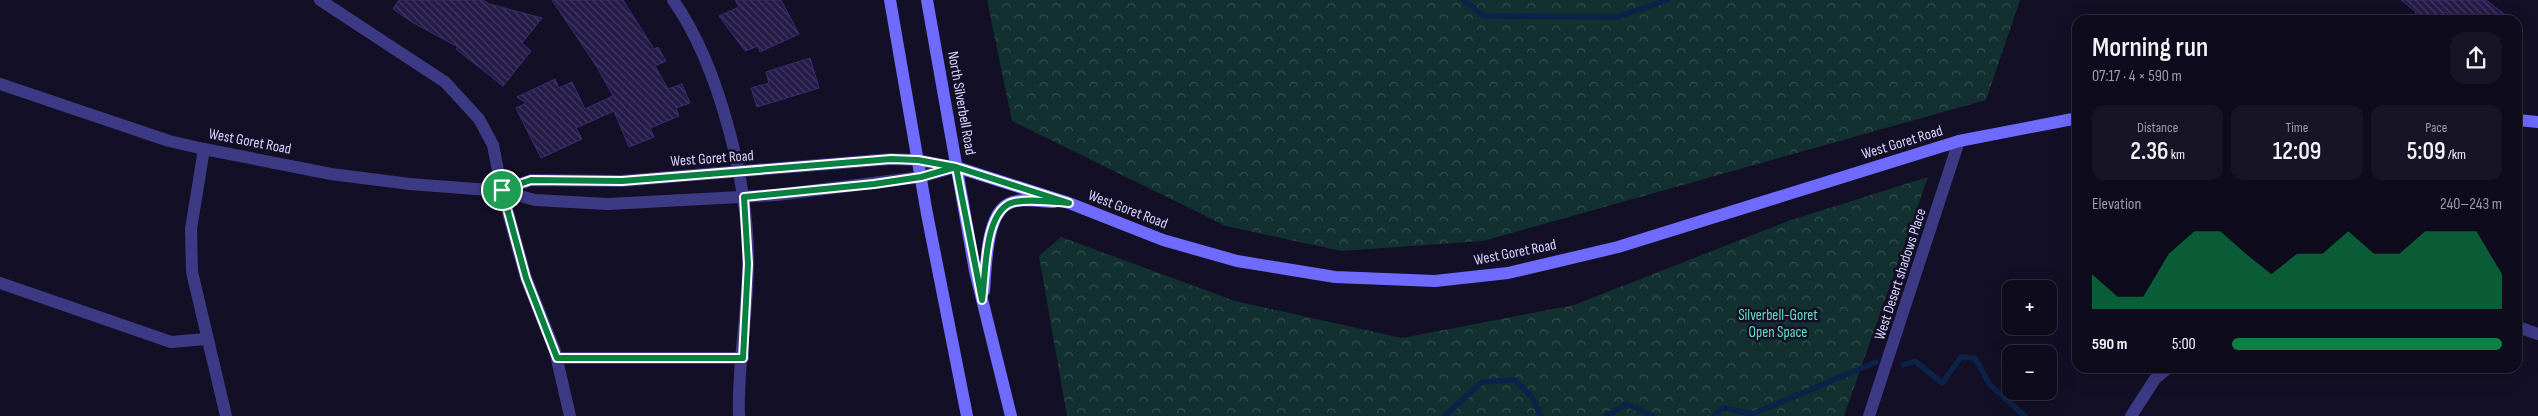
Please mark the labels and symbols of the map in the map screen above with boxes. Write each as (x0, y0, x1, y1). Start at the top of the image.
street label: North Silverbell Road (943, 50, 980, 156)
street label: West Goret Road (1859, 121, 1945, 164)
street label: West Goret Road (207, 124, 293, 159)
street label: West Goret Road (670, 146, 754, 171)
pin (481, 169, 523, 211)
street label: West Goret Road (1085, 186, 1170, 233)
street label: West Desert shadows Place (1870, 206, 1931, 342)
street label: West Goret Road (1472, 235, 1558, 270)
park label: Silverbell-Goret Open Space (1738, 306, 1818, 342)

